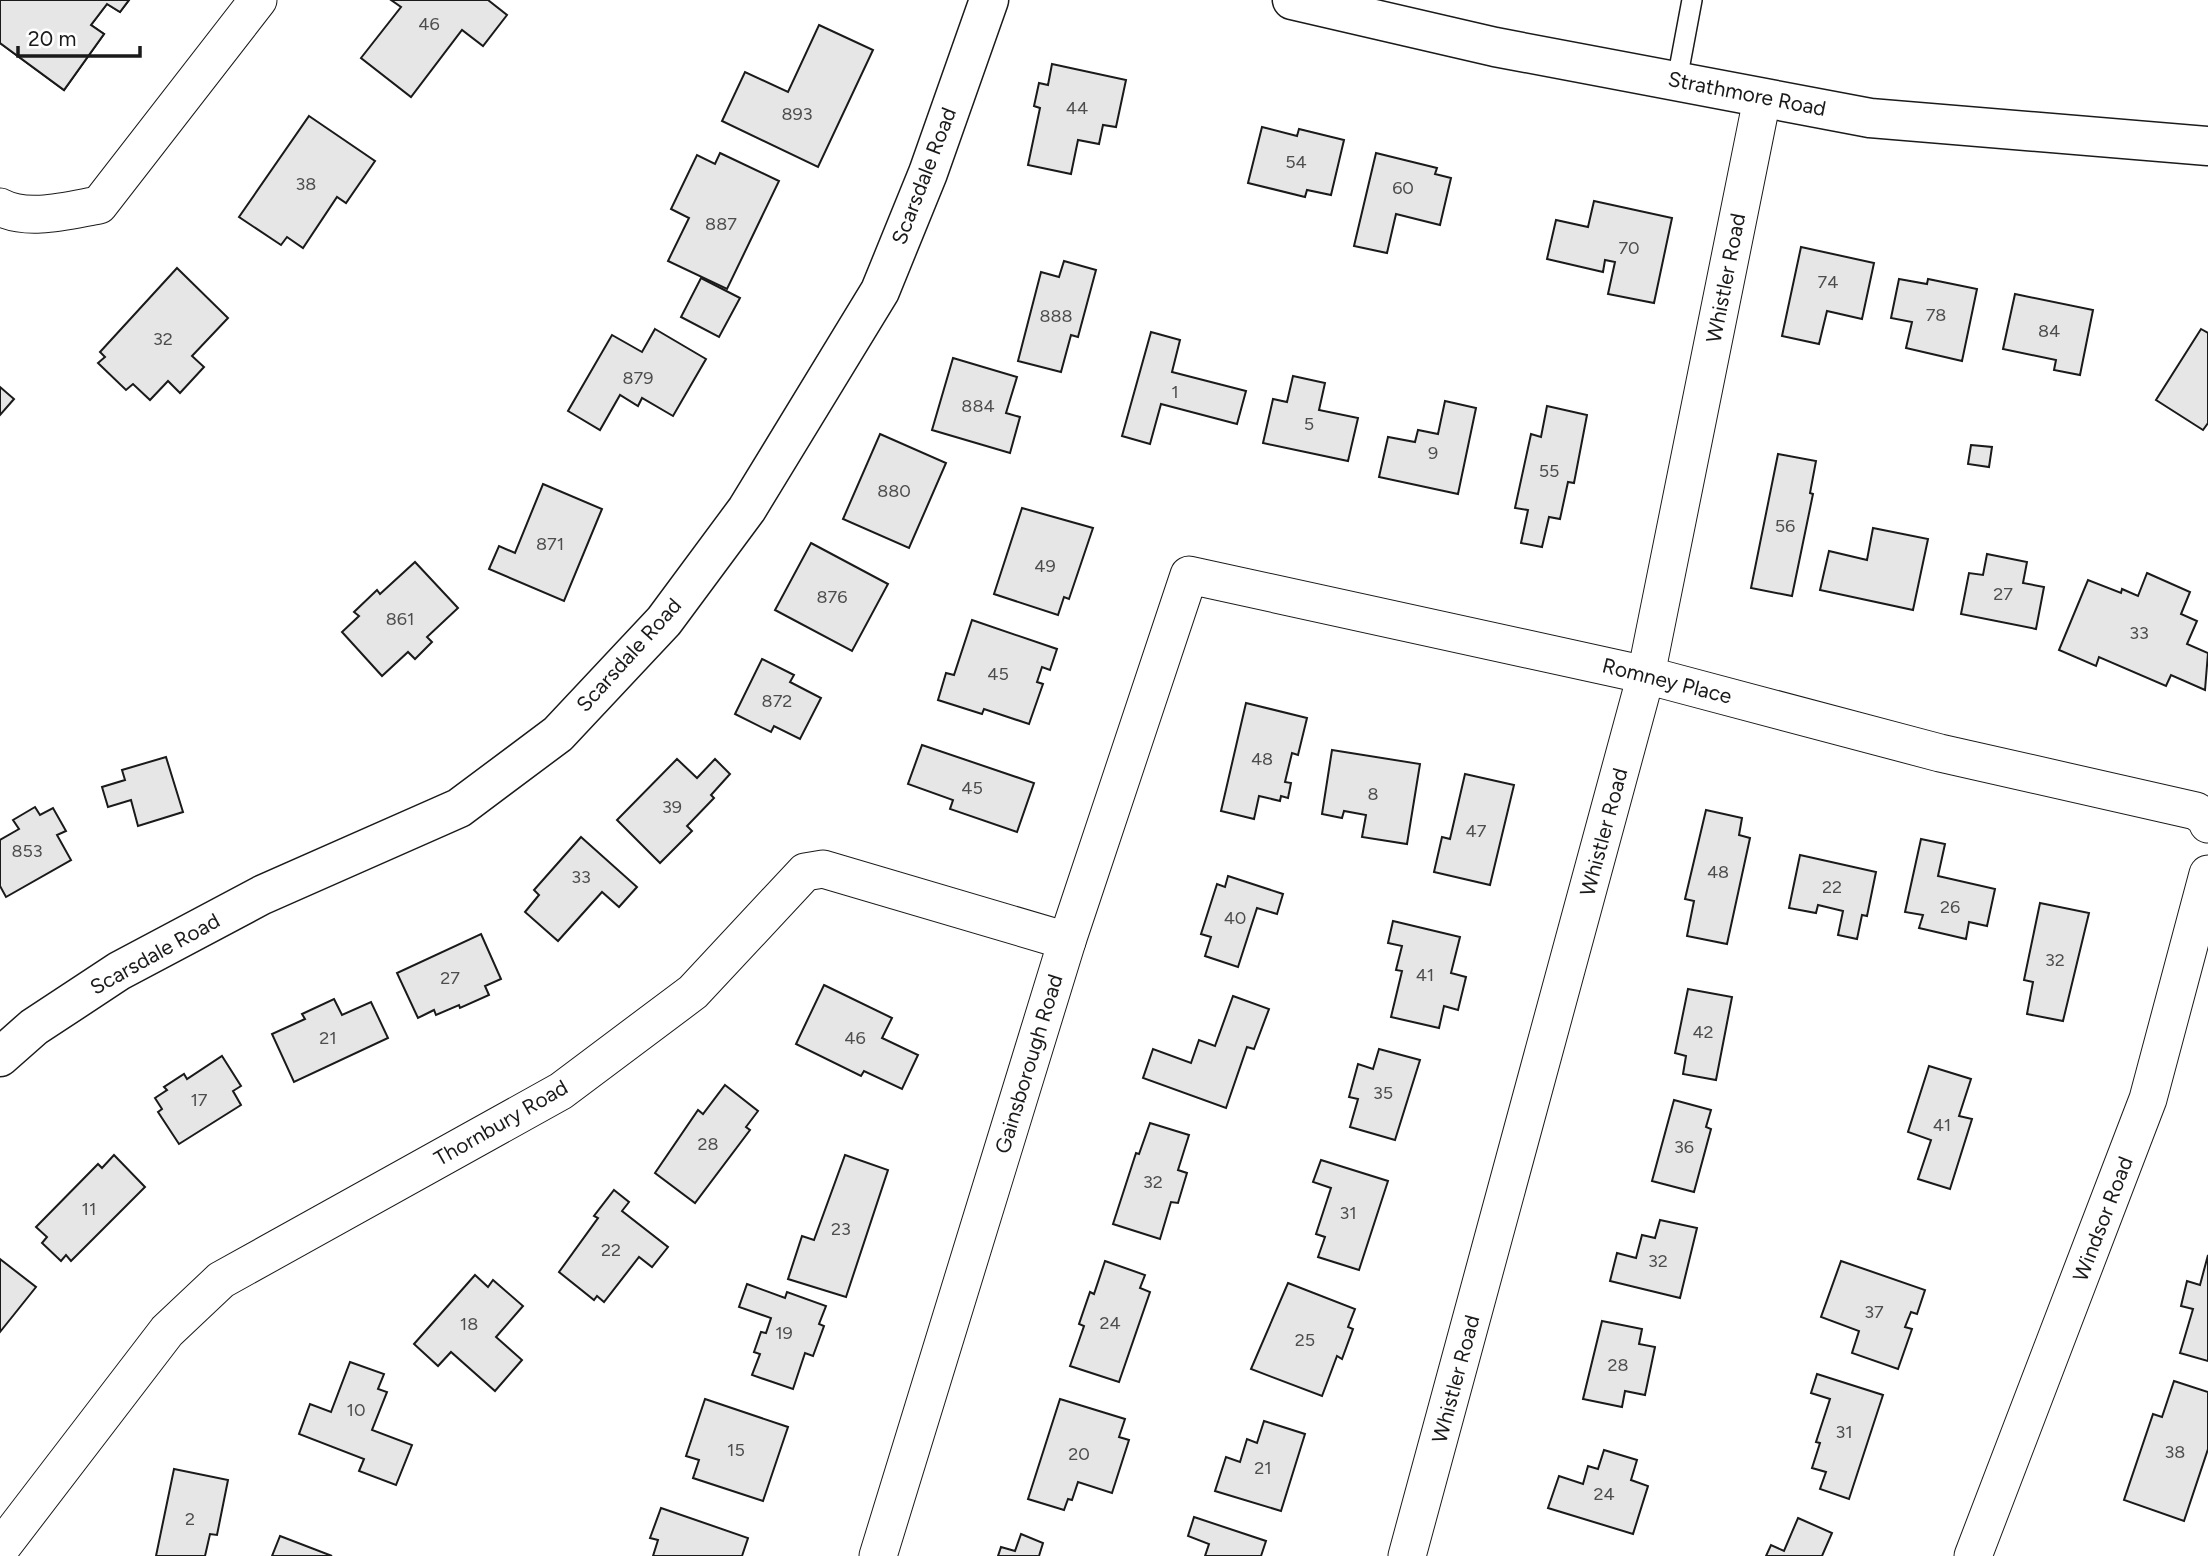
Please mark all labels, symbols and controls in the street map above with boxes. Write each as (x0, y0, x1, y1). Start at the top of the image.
house number: 46 (418, 13, 440, 35)
scale bar (18, 14, 140, 58)
text: 20 m (28, 26, 76, 51)
street label: Strathmore Road (1666, 66, 1828, 121)
house number: 44 (1066, 97, 1088, 119)
house number: 893 (781, 103, 813, 125)
street label: Scarsdale Road (886, 104, 961, 248)
house number: 54 (1285, 151, 1307, 173)
house number: 38 (296, 173, 316, 195)
house number: 60 (1392, 177, 1414, 199)
street label: Whistler Road (1701, 211, 1750, 345)
house number: 887 (705, 213, 737, 235)
house number: 70 (1618, 237, 1640, 259)
house number: 74 (1818, 271, 1838, 293)
house number: 78 (1926, 304, 1946, 326)
house number: 888 (1039, 305, 1073, 327)
house number: 84 (2038, 320, 2060, 342)
house number: 32 (153, 328, 173, 350)
house number: 879 (623, 367, 653, 389)
house number: 1 (1171, 381, 1179, 403)
house number: 884 (961, 395, 995, 417)
house number: 5 (1304, 413, 1314, 435)
house number: 9 (1428, 442, 1438, 464)
house number: 55 (1539, 460, 1559, 482)
house number: 880 (877, 480, 911, 502)
house number: 56 (1775, 515, 1795, 537)
house number: 871 (536, 533, 564, 555)
house number: 49 (1034, 555, 1056, 577)
house number: 27 (1993, 583, 2013, 605)
house number: 876 (817, 586, 847, 608)
street label: Scarsdale Road (571, 593, 686, 717)
house number: 861 (386, 608, 414, 630)
house number: 33 (2129, 622, 2149, 644)
street label: Romney Place (1600, 652, 1735, 709)
house number: 45 (987, 663, 1009, 685)
house number: 872 (762, 690, 792, 712)
house number: 48 (1251, 748, 1273, 770)
street label: Whistler Road (1574, 765, 1633, 898)
house number: 45 (961, 777, 983, 799)
house number: 8 (1367, 783, 1379, 805)
house number: 39 (662, 796, 682, 818)
house number: 47 (1466, 820, 1487, 842)
house number: 853 (11, 840, 43, 862)
house number: 48 (1707, 861, 1729, 883)
house number: 33 (571, 866, 591, 888)
house number: 22 (1822, 876, 1842, 898)
house number: 26 (1940, 896, 1960, 918)
house number: 40 (1224, 907, 1246, 929)
street label: Scarsdale Road (86, 908, 224, 1000)
house number: 32 (2045, 949, 2065, 971)
house number: 41 (1416, 964, 1434, 986)
house number: 27 (440, 967, 460, 989)
street label: Gainsborough Road (989, 971, 1068, 1156)
house number: 42 (1692, 1021, 1714, 1043)
house number: 21 (319, 1027, 337, 1049)
house number: 46 (844, 1027, 866, 1049)
street label: Thornbury Road (430, 1074, 572, 1171)
house number: 35 (1373, 1082, 1393, 1104)
house number: 17 (190, 1089, 208, 1111)
house number: 41 (1933, 1114, 1951, 1136)
house number: 28 (697, 1133, 719, 1155)
house number: 36 (1674, 1136, 1694, 1158)
street label: Windsor Road (2067, 1153, 2138, 1285)
house number: 32 (1143, 1171, 1163, 1193)
house number: 11 (82, 1198, 96, 1220)
house number: 31 (1339, 1202, 1357, 1224)
house number: 23 (831, 1218, 851, 1240)
house number: 22 (601, 1239, 621, 1261)
house number: 32 (1648, 1250, 1668, 1272)
house number: 37 (1864, 1301, 1884, 1323)
house number: 24 (1099, 1312, 1121, 1334)
street label: Whistler Road (1426, 1312, 1485, 1445)
house number: 18 (460, 1313, 478, 1335)
house number: 19 (775, 1322, 793, 1344)
house number: 25 (1295, 1329, 1315, 1351)
house number: 28 (1607, 1354, 1629, 1376)
house number: 10 (347, 1399, 365, 1421)
house number: 31 (1835, 1421, 1853, 1443)
house number: 15 (727, 1439, 745, 1461)
house number: 38 (2165, 1441, 2185, 1463)
house number: 20 (1068, 1443, 1090, 1465)
house number: 21 (1254, 1457, 1272, 1479)
house number: 24 (1593, 1483, 1615, 1505)
house number: 2 (185, 1508, 195, 1530)

